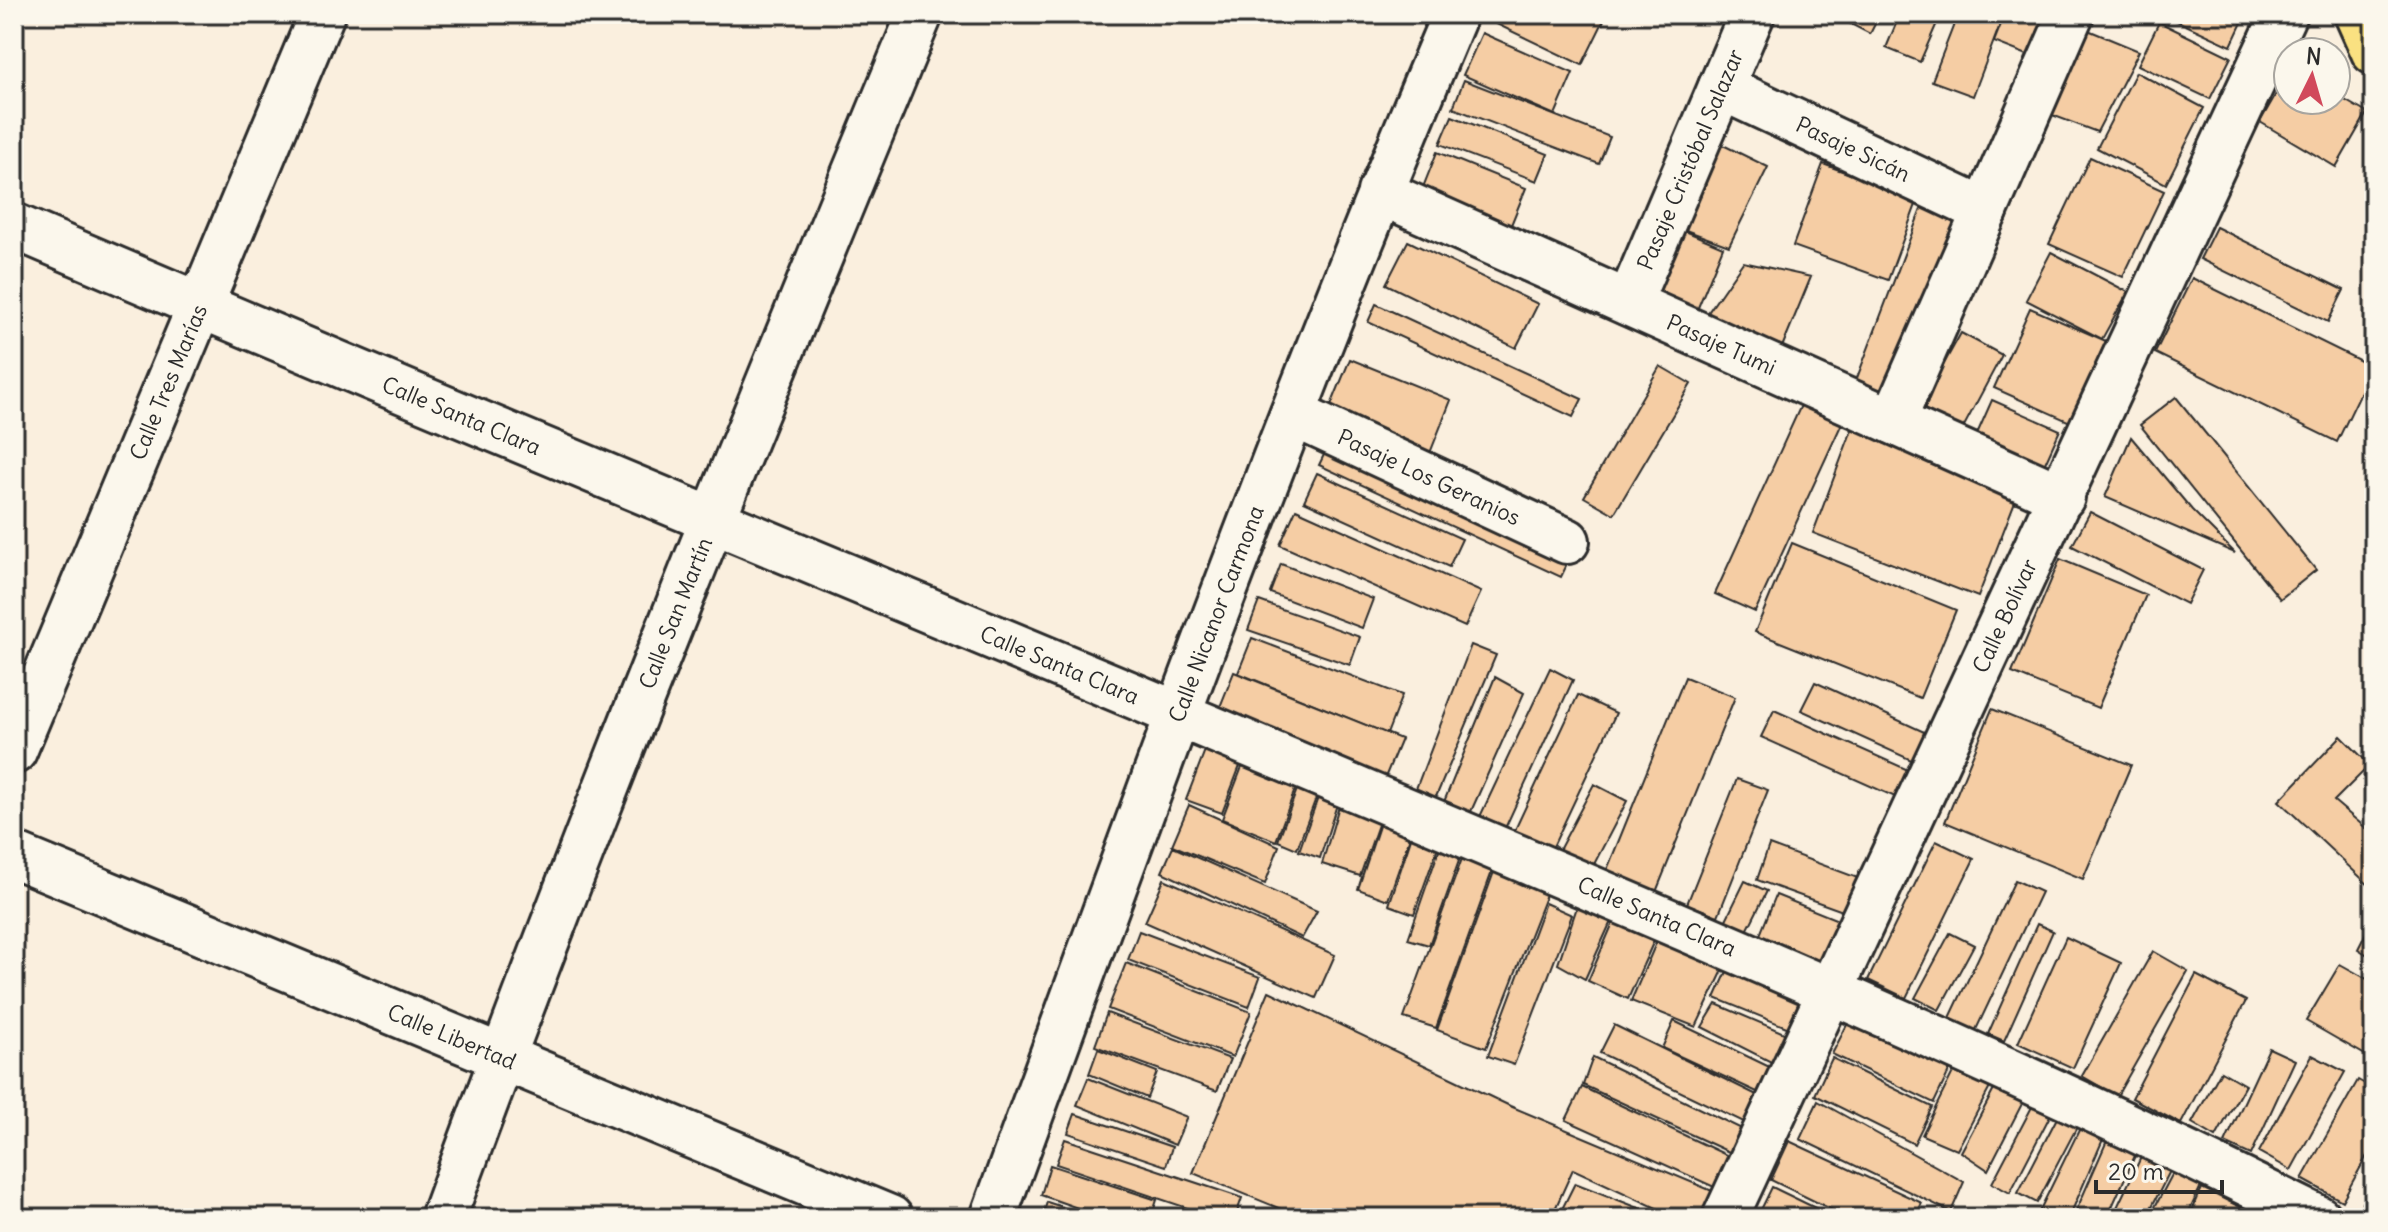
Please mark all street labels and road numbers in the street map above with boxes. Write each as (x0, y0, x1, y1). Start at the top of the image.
street label: Pasaje Cristóbal Salazar (1631, 45, 1749, 274)
street label: Pasaje Sicán (1791, 110, 1915, 188)
street label: Calle Tres Marías (123, 300, 213, 464)
street label: Pasaje Tumi (1662, 308, 1780, 381)
street label: Calle Santa Clara (378, 370, 545, 461)
street label: Pasaje Los Geranios (1333, 423, 1525, 531)
street label: Calle Nicanor Carmona (1162, 501, 1270, 726)
street label: Calle San Martín (632, 533, 718, 693)
street label: Calle Bolívar (1966, 554, 2043, 677)
street label: Calle Santa Clara (976, 619, 1143, 710)
street label: Calle Santa Clara (1573, 870, 1740, 963)
street label: Calle Libertad (383, 997, 520, 1076)

